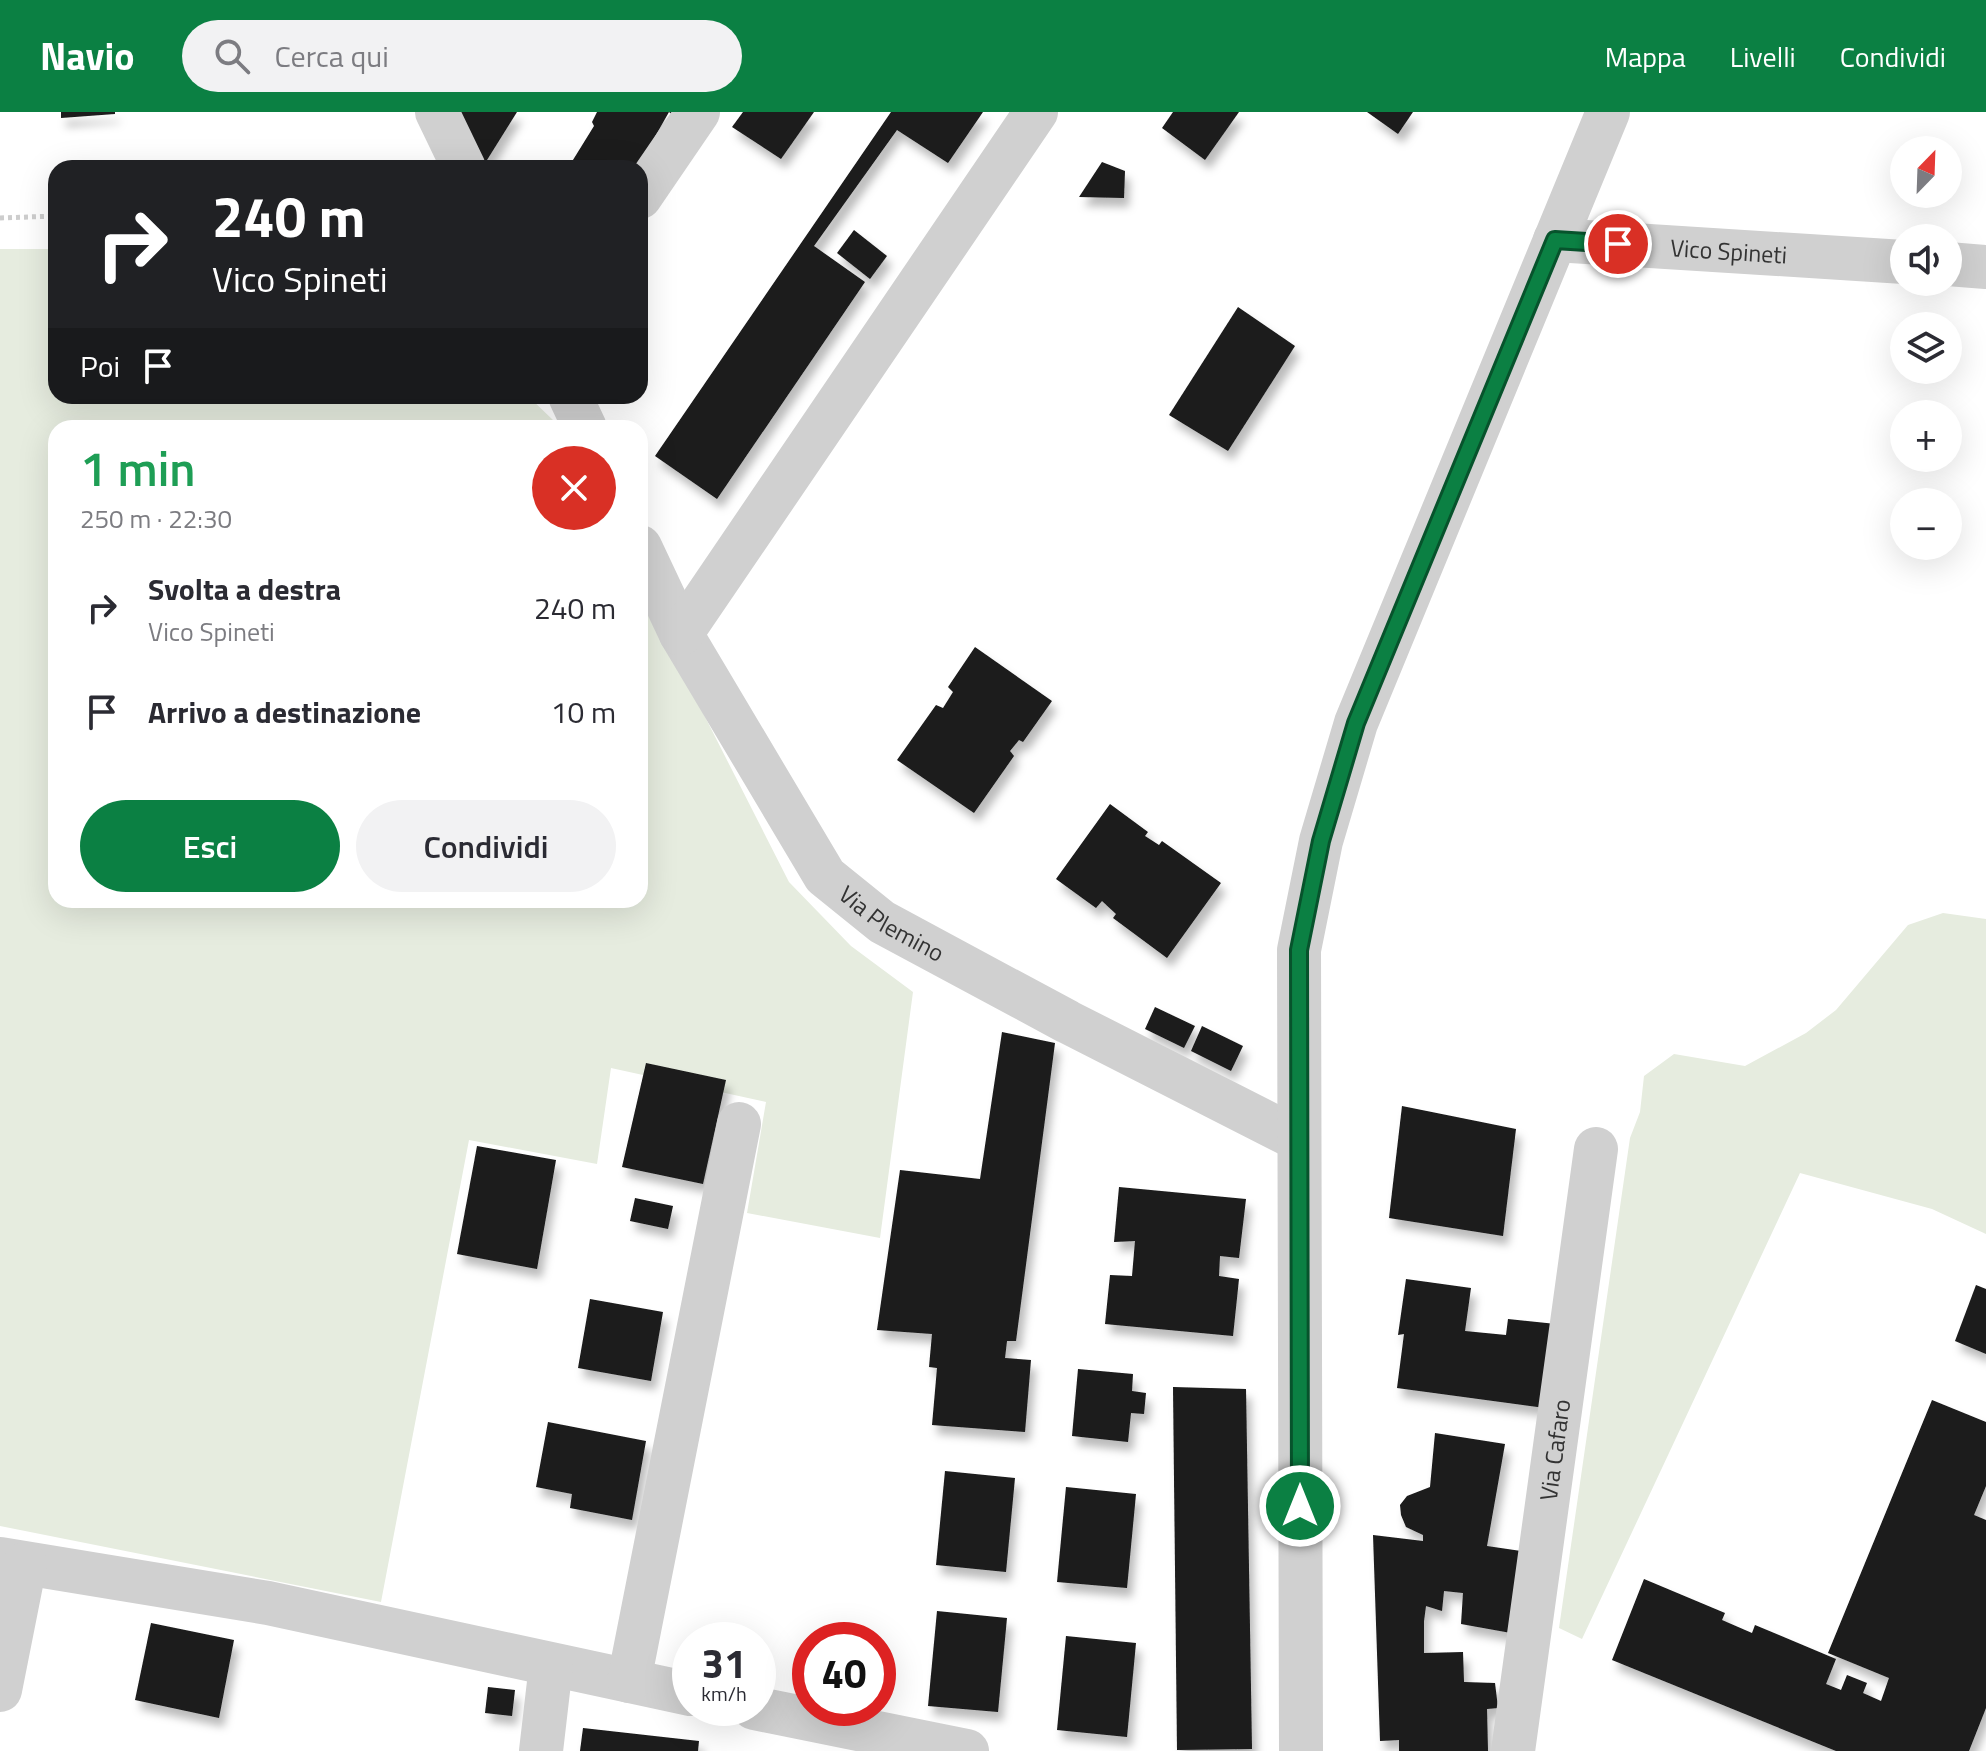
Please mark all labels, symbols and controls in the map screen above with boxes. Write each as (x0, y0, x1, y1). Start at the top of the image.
search box (182, 20, 742, 92)
text: Navio (40, 27, 134, 85)
text: Cerca qui (274, 33, 389, 79)
icon: search (210, 34, 254, 78)
text: Mappa (1605, 35, 1686, 78)
text: Livelli (1730, 35, 1796, 78)
text: Condividi (1840, 35, 1946, 78)
north arrow (1890, 136, 1962, 208)
map controls (1890, 136, 1962, 560)
text: 240 m (212, 174, 365, 259)
icon: right (80, 192, 184, 296)
pin (1584, 210, 1652, 278)
icon: arrive (1596, 222, 1640, 266)
button: sound (1890, 224, 1962, 296)
street label: Vico Spineti (1669, 229, 1788, 273)
text: Vico Spineti (212, 251, 388, 306)
button: layers (1890, 312, 1962, 384)
text: Poi (80, 343, 120, 389)
icon: arrive (136, 344, 180, 388)
button: + (1890, 400, 1962, 472)
text: 1 min (80, 432, 195, 505)
button: close (532, 446, 616, 530)
button: − (1890, 488, 1962, 560)
text: 250 m · 22:30 (80, 499, 232, 538)
text: Svolta a destra (148, 566, 341, 612)
text: 240 m (534, 585, 616, 631)
icon: right (80, 586, 124, 630)
text: Vico Spineti (148, 612, 275, 651)
text: Arrivo a destinazione (148, 689, 421, 735)
text: 10 m (551, 689, 616, 735)
icon: arrive (80, 690, 124, 734)
button: Esci (80, 800, 340, 892)
button: Condividi (356, 800, 616, 892)
street label: Via Plemino (831, 876, 951, 970)
street label: Via Cafaro (1530, 1397, 1579, 1503)
position arrow (1258, 1464, 1342, 1548)
speed limit sign: 40 (792, 1622, 896, 1726)
text: 31 (702, 1633, 746, 1694)
text: km/h (701, 1678, 747, 1709)

